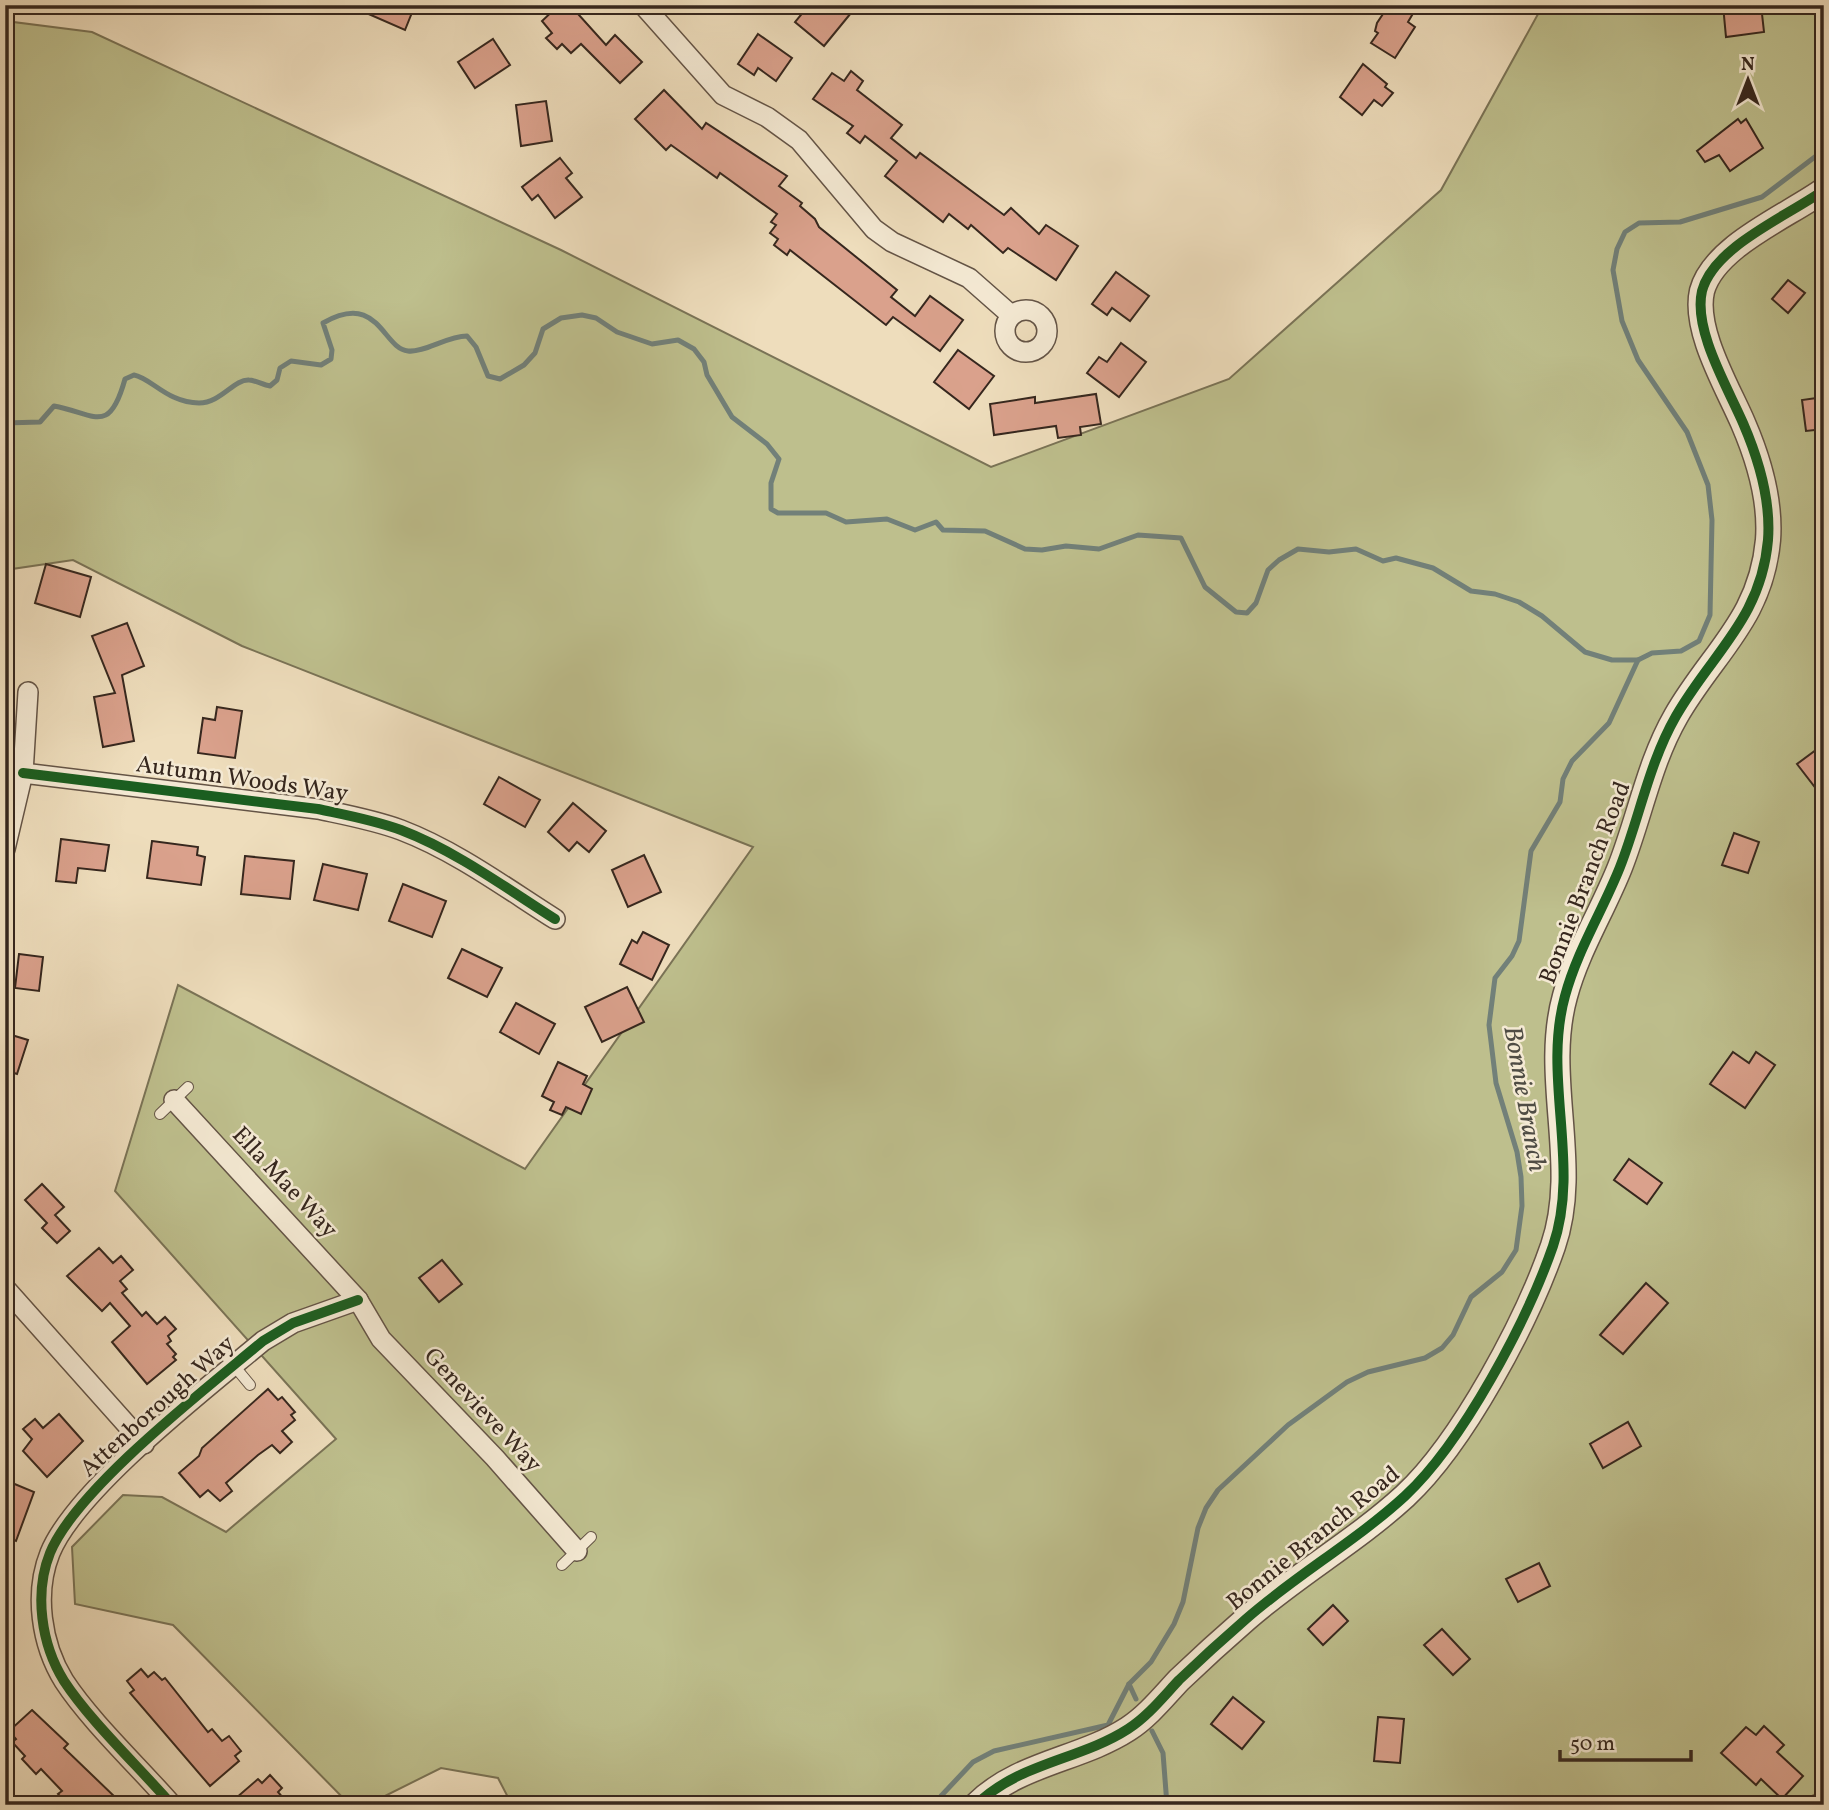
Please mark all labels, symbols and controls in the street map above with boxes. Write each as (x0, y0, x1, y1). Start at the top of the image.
north arrow (1714, 46, 1784, 116)
text: N (1741, 52, 1755, 78)
street label: Autumn Woods Way (134, 748, 350, 812)
street label: Bonnie Branch Road (1532, 777, 1640, 989)
water label: Bonnie Branch (1493, 1023, 1555, 1175)
street label: Ella Mae Way (223, 1120, 345, 1246)
street label: Attenborough Way (73, 1328, 243, 1486)
street label: Genevieve Way (415, 1341, 549, 1481)
street label: Bonnie Branch Road (1220, 1458, 1408, 1620)
scale bar (1560, 1719, 1691, 1763)
text: 50 m (1570, 1730, 1615, 1759)

